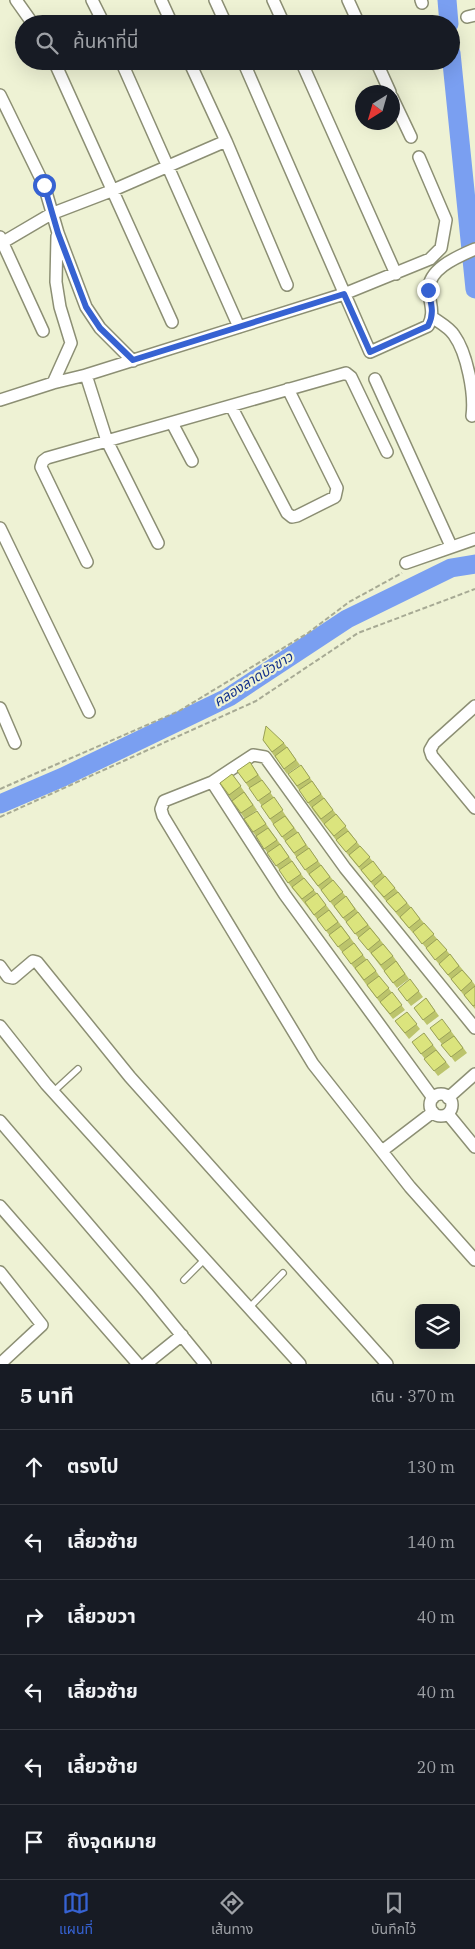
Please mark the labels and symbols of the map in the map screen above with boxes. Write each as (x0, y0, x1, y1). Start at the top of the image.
north arrow (355, 85, 400, 130)
route start (33, 174, 56, 197)
route end (417, 279, 440, 302)
water label: คลองลาดบัวขาว (210, 647, 297, 710)

